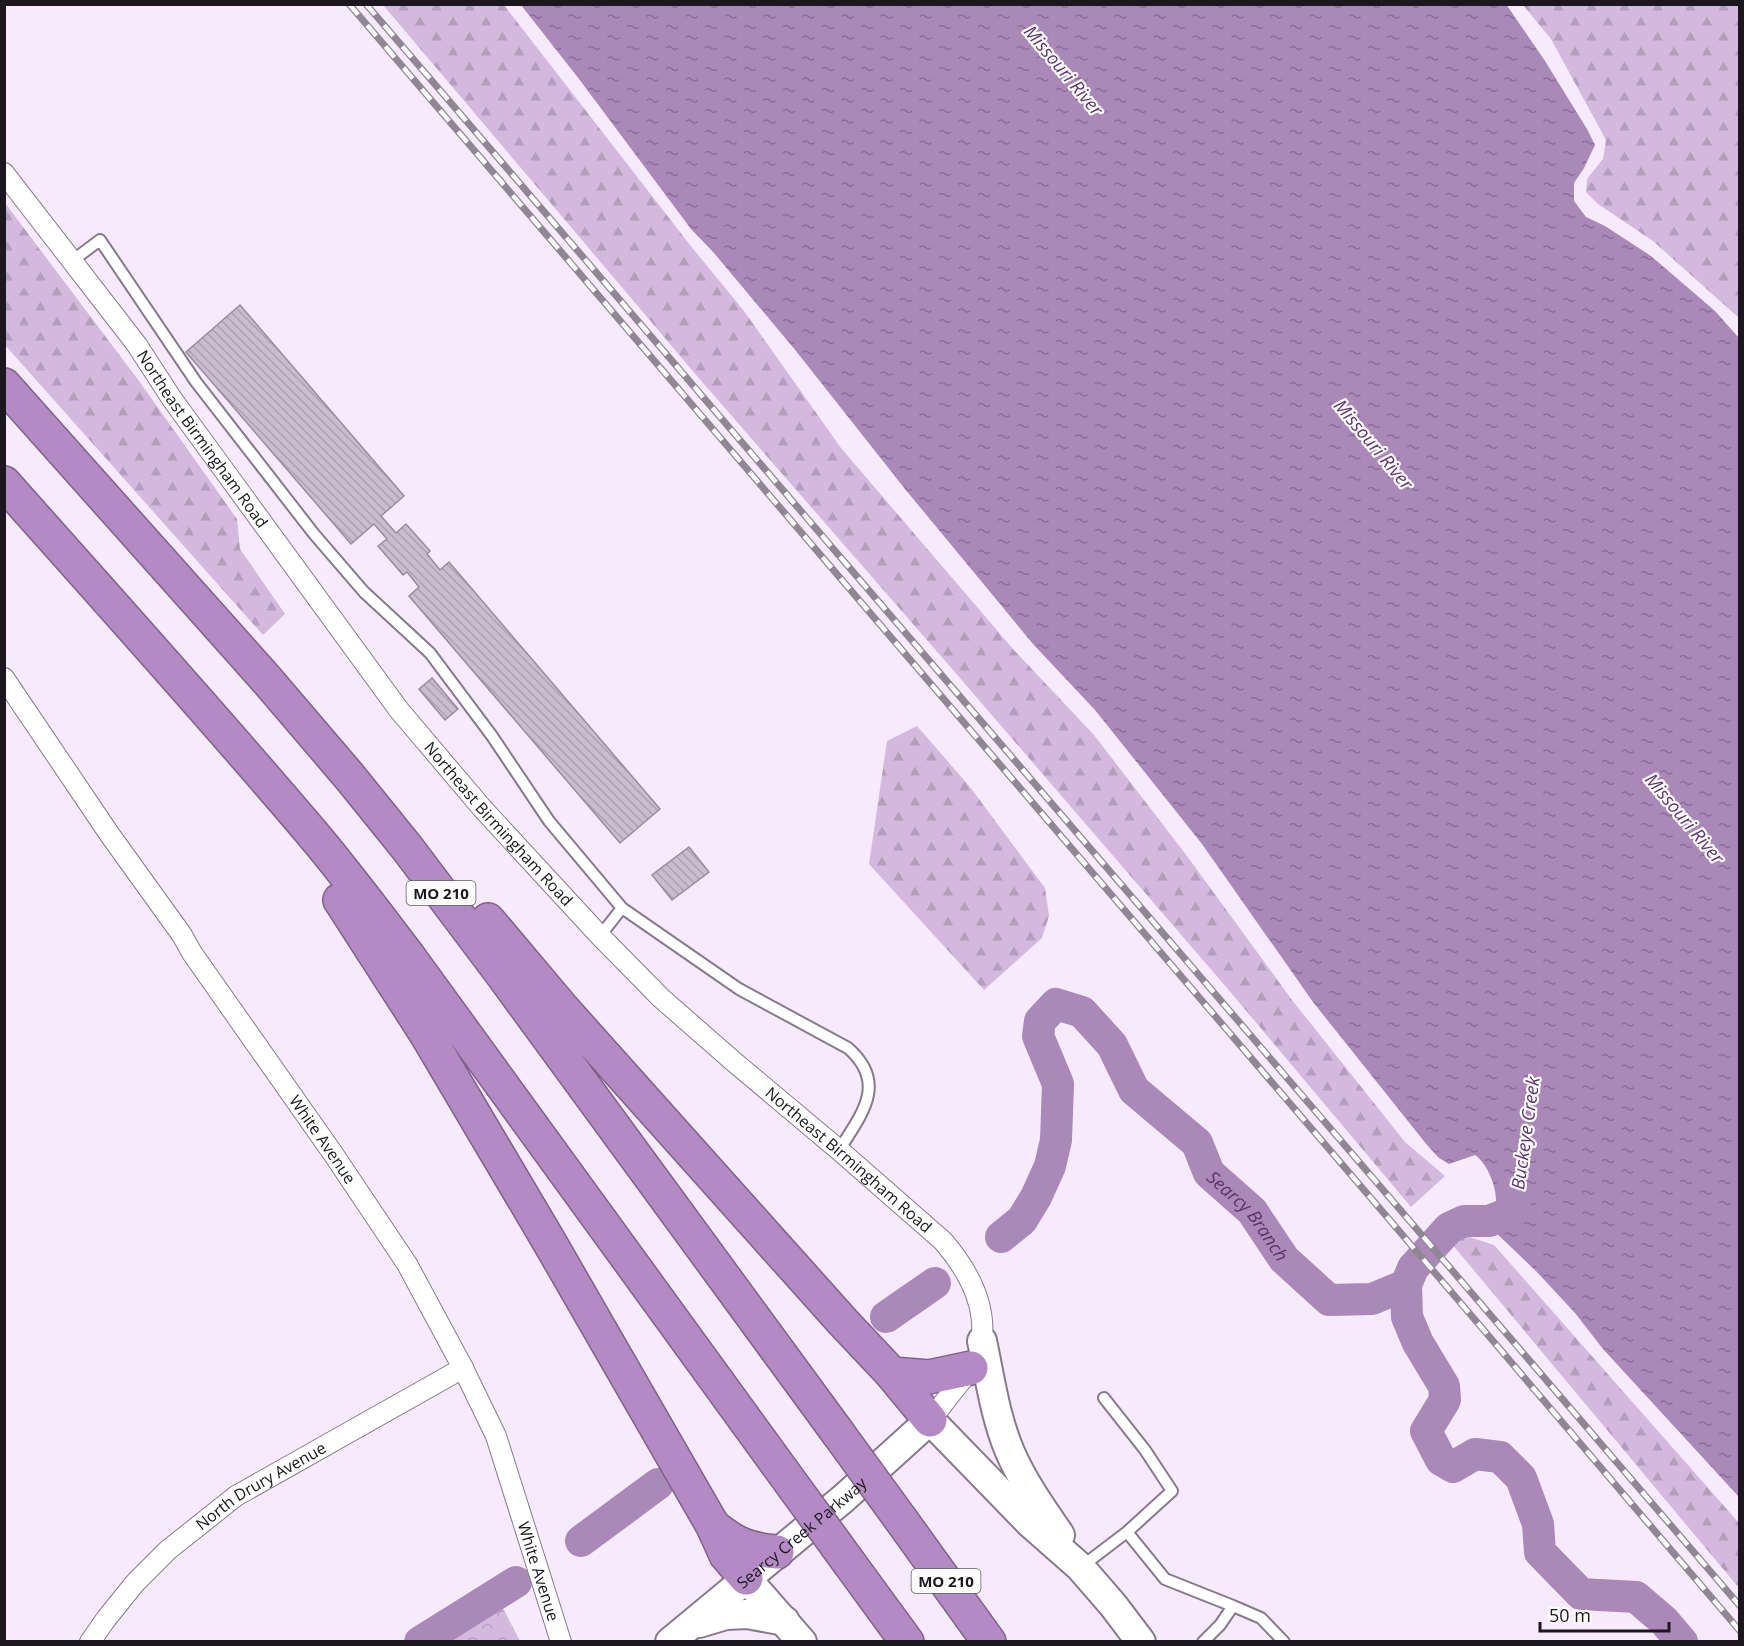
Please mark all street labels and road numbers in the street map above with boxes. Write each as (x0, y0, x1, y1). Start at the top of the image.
street label: Northeast Birmingham Road (132, 346, 273, 532)
street label: Northeast Birmingham Road (419, 737, 578, 911)
road number: MO 210 (406, 881, 476, 905)
street label: Northeast Birmingham Road (761, 1082, 937, 1237)
street label: White Avenue (284, 1091, 361, 1188)
street label: North Drury Avenue (191, 1437, 330, 1535)
street label: Searcy Creek Parkway (732, 1471, 872, 1593)
street label: White Avenue (513, 1519, 565, 1624)
road number: MO 210 (912, 1569, 980, 1593)

